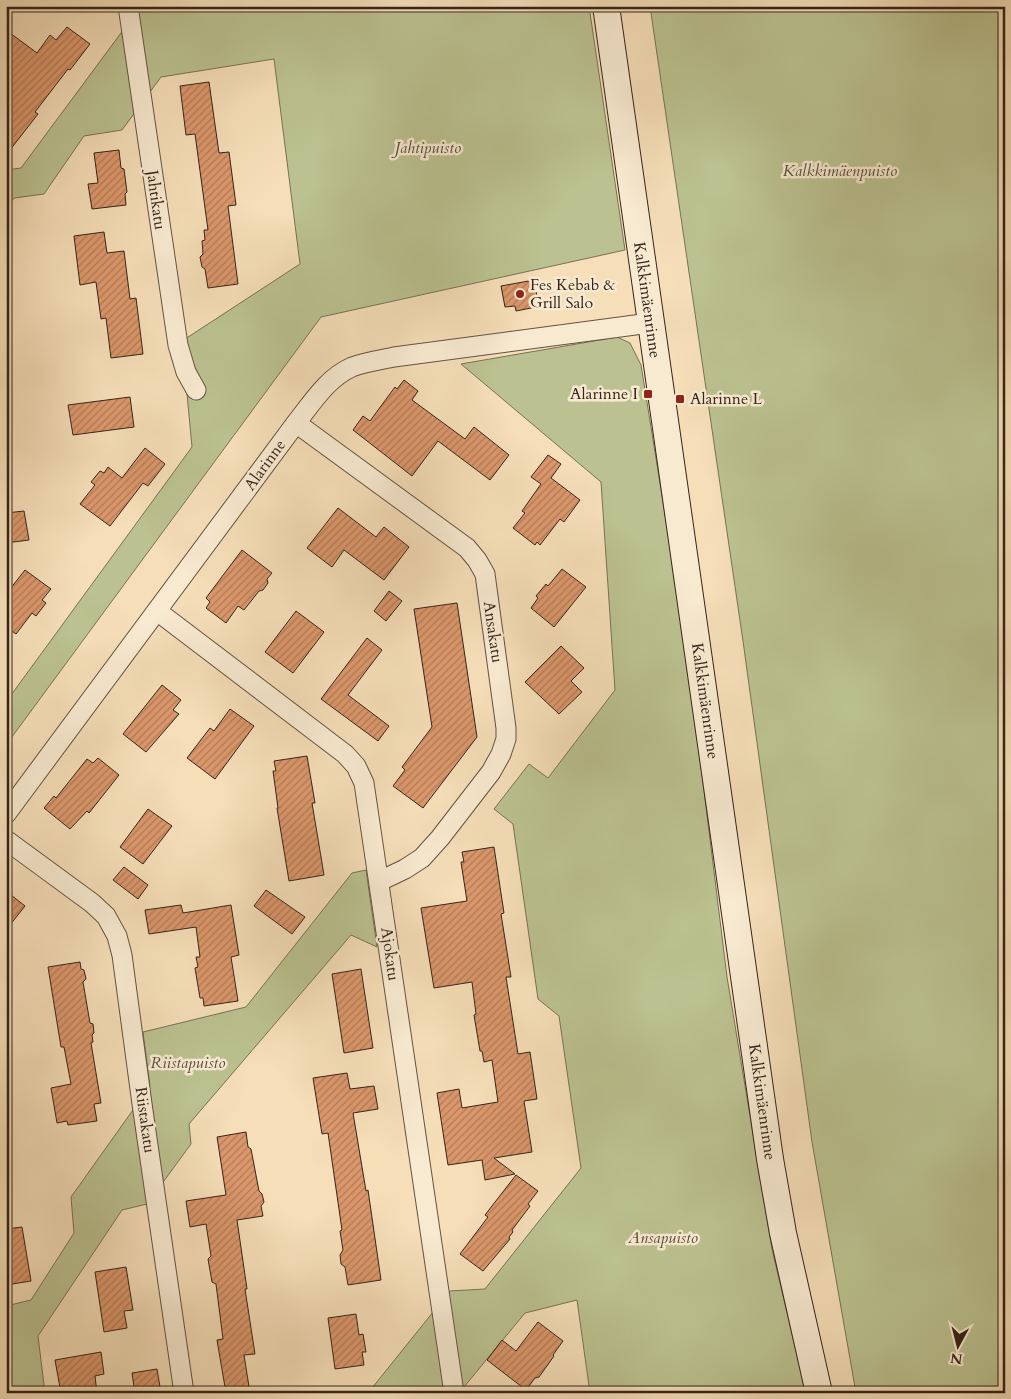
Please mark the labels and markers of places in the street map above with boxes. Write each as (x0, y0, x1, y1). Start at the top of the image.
place label: Fes Kebab & Grill Salo (530, 274, 616, 314)
marker: Fes Kebab & Grill Salo (514, 288, 526, 300)
place label: Alarinne I (570, 383, 638, 405)
marker: Alarinne I (642, 388, 654, 400)
place label: Alarinne L (690, 388, 762, 410)
marker: Alarinne L (674, 393, 686, 405)

